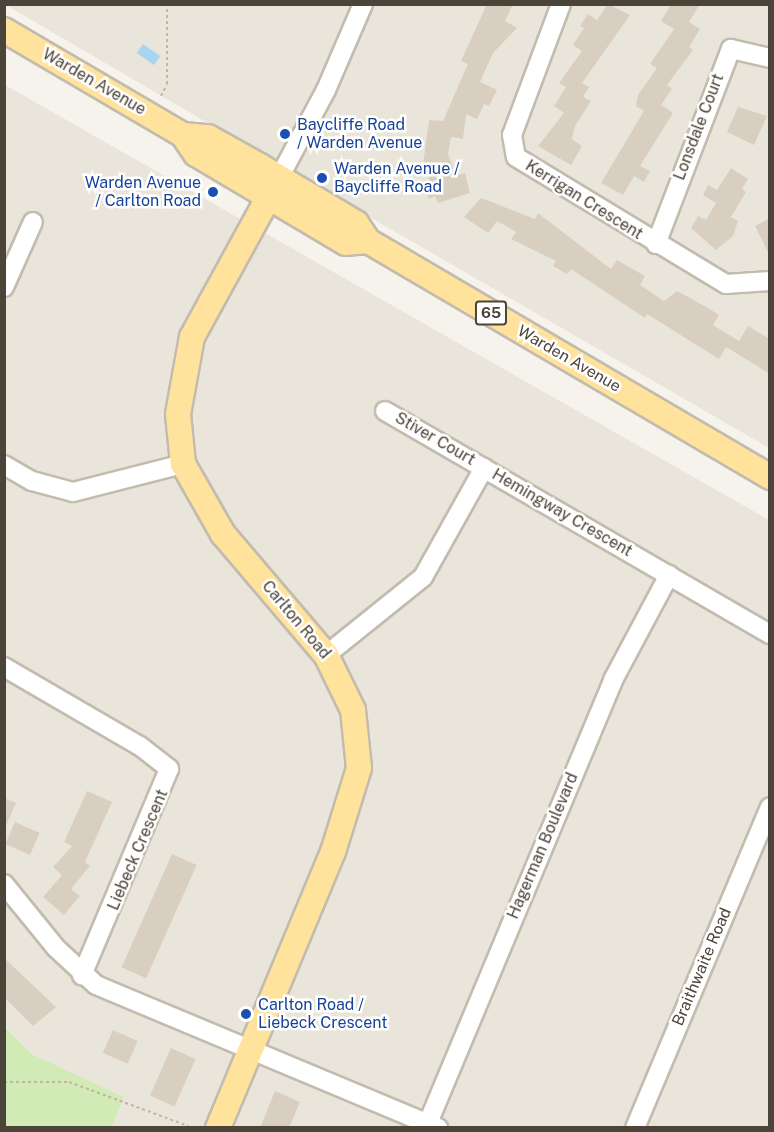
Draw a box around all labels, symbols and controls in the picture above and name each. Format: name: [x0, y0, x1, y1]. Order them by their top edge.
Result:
street label: Warden Avenue: [39, 45, 149, 119]
street label: Lonsdale Court: [670, 71, 728, 183]
place label: Baycliffe Road / Warden Avenue: [297, 115, 423, 153]
marker: Baycliffe Road / Warden Avenue: [278, 127, 292, 141]
street label: Kerrigan Crescent: [522, 156, 646, 244]
place label: Warden Avenue / Baycliffe Road: [334, 159, 460, 197]
marker: Warden Avenue / Baycliffe Road: [315, 171, 329, 185]
place label: Warden Avenue / Carlton Road: [85, 173, 201, 211]
marker: Warden Avenue / Carlton Road: [206, 185, 220, 199]
road number: 65: [474, 301, 508, 325]
street label: Warden Avenue: [514, 322, 624, 396]
street label: Stiver Court: [392, 408, 478, 470]
street label: Hemingway Crescent: [488, 465, 636, 561]
street label: Carlton Road: [258, 577, 334, 663]
street label: Hagerman Boulevard: [504, 770, 582, 922]
street label: Liebeck Crescent: [104, 787, 172, 913]
street label: Braithwaite Road: [668, 905, 736, 1029]
place label: Carlton Road / Liebeck Crescent: [258, 995, 387, 1033]
marker: Carlton Road / Liebeck Crescent: [239, 1007, 253, 1021]

